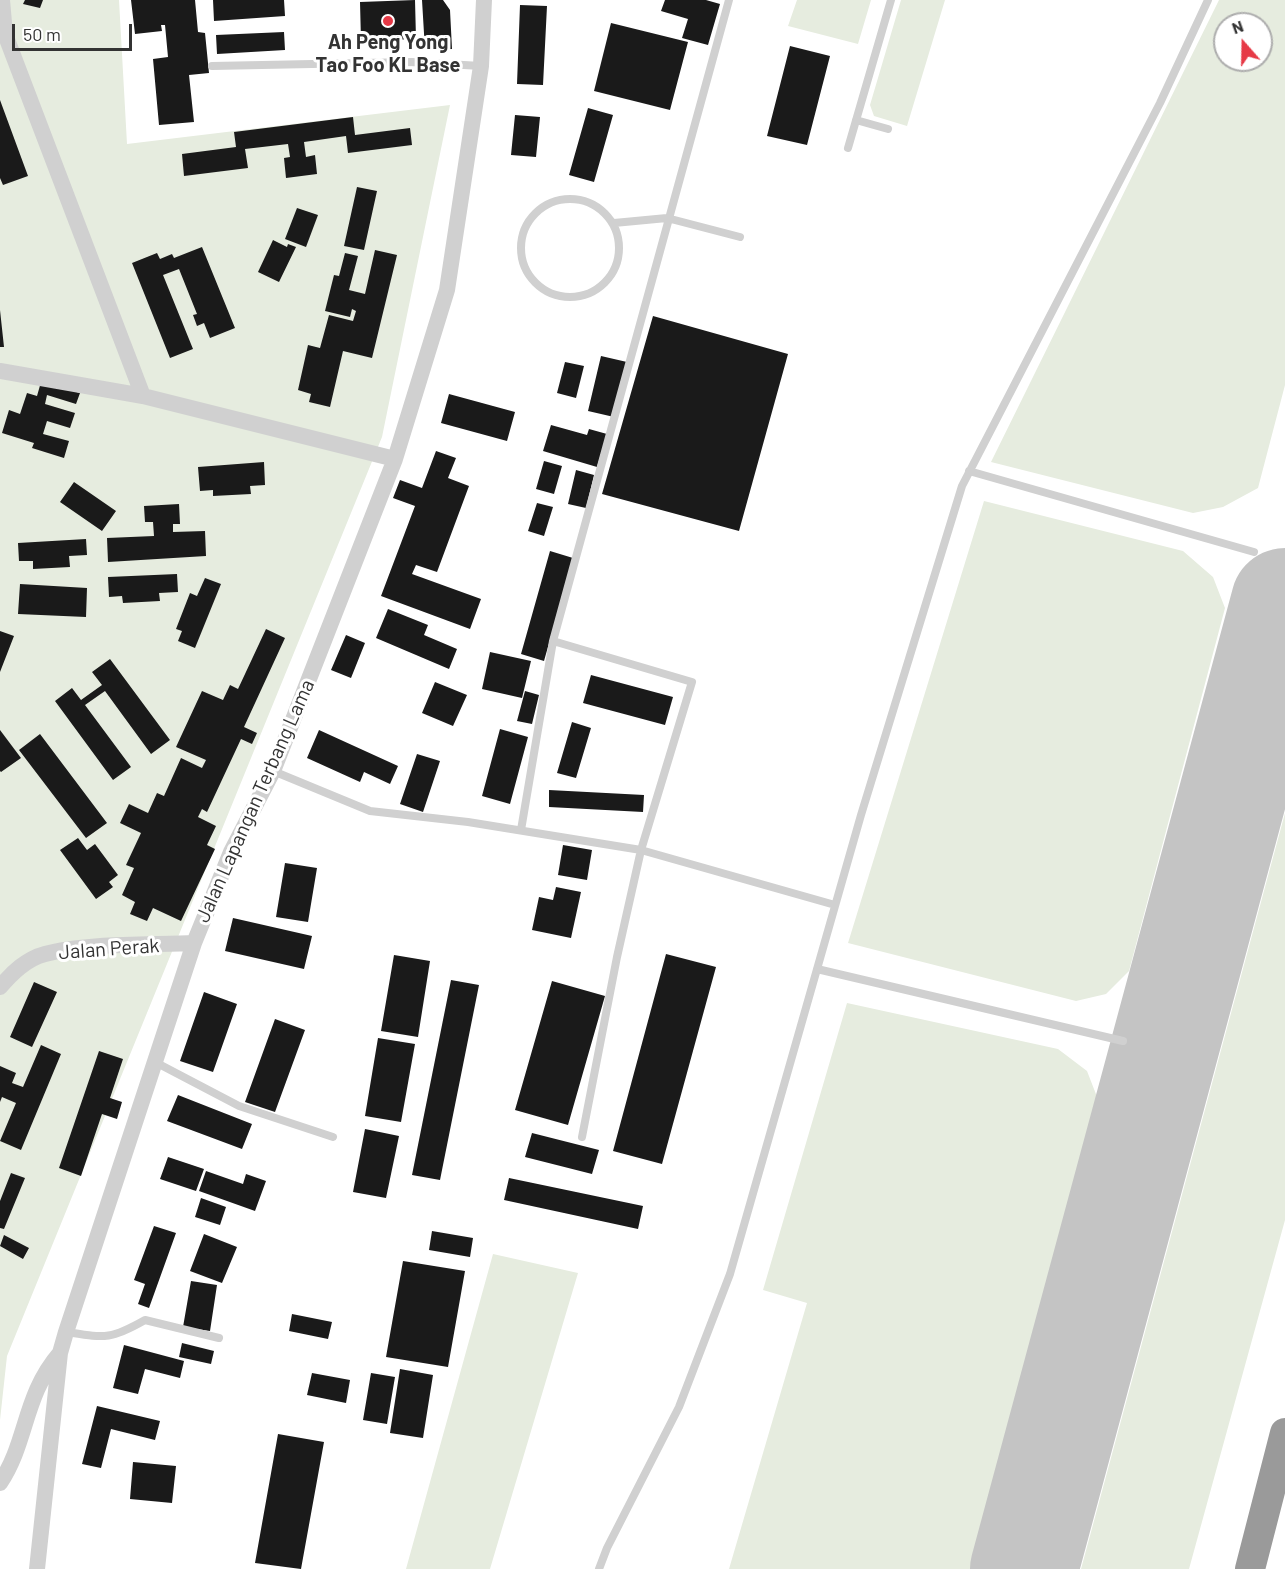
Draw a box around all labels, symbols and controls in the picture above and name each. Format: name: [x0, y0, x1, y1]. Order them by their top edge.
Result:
scale bar: [15, 12, 135, 50]
north arrow: [1213, 12, 1273, 72]
marker: Ah Peng Yong Tao Foo KL Base: [381, 14, 395, 28]
text: N: [1229, 16, 1246, 37]
text: 50 m: [23, 23, 61, 45]
place label: Ah Peng Yong Tao Foo KL Base: [316, 30, 460, 77]
street label: Jalan Lapangan Terbang Lama: [190, 676, 320, 926]
street label: Jalan Perak: [58, 934, 160, 964]

